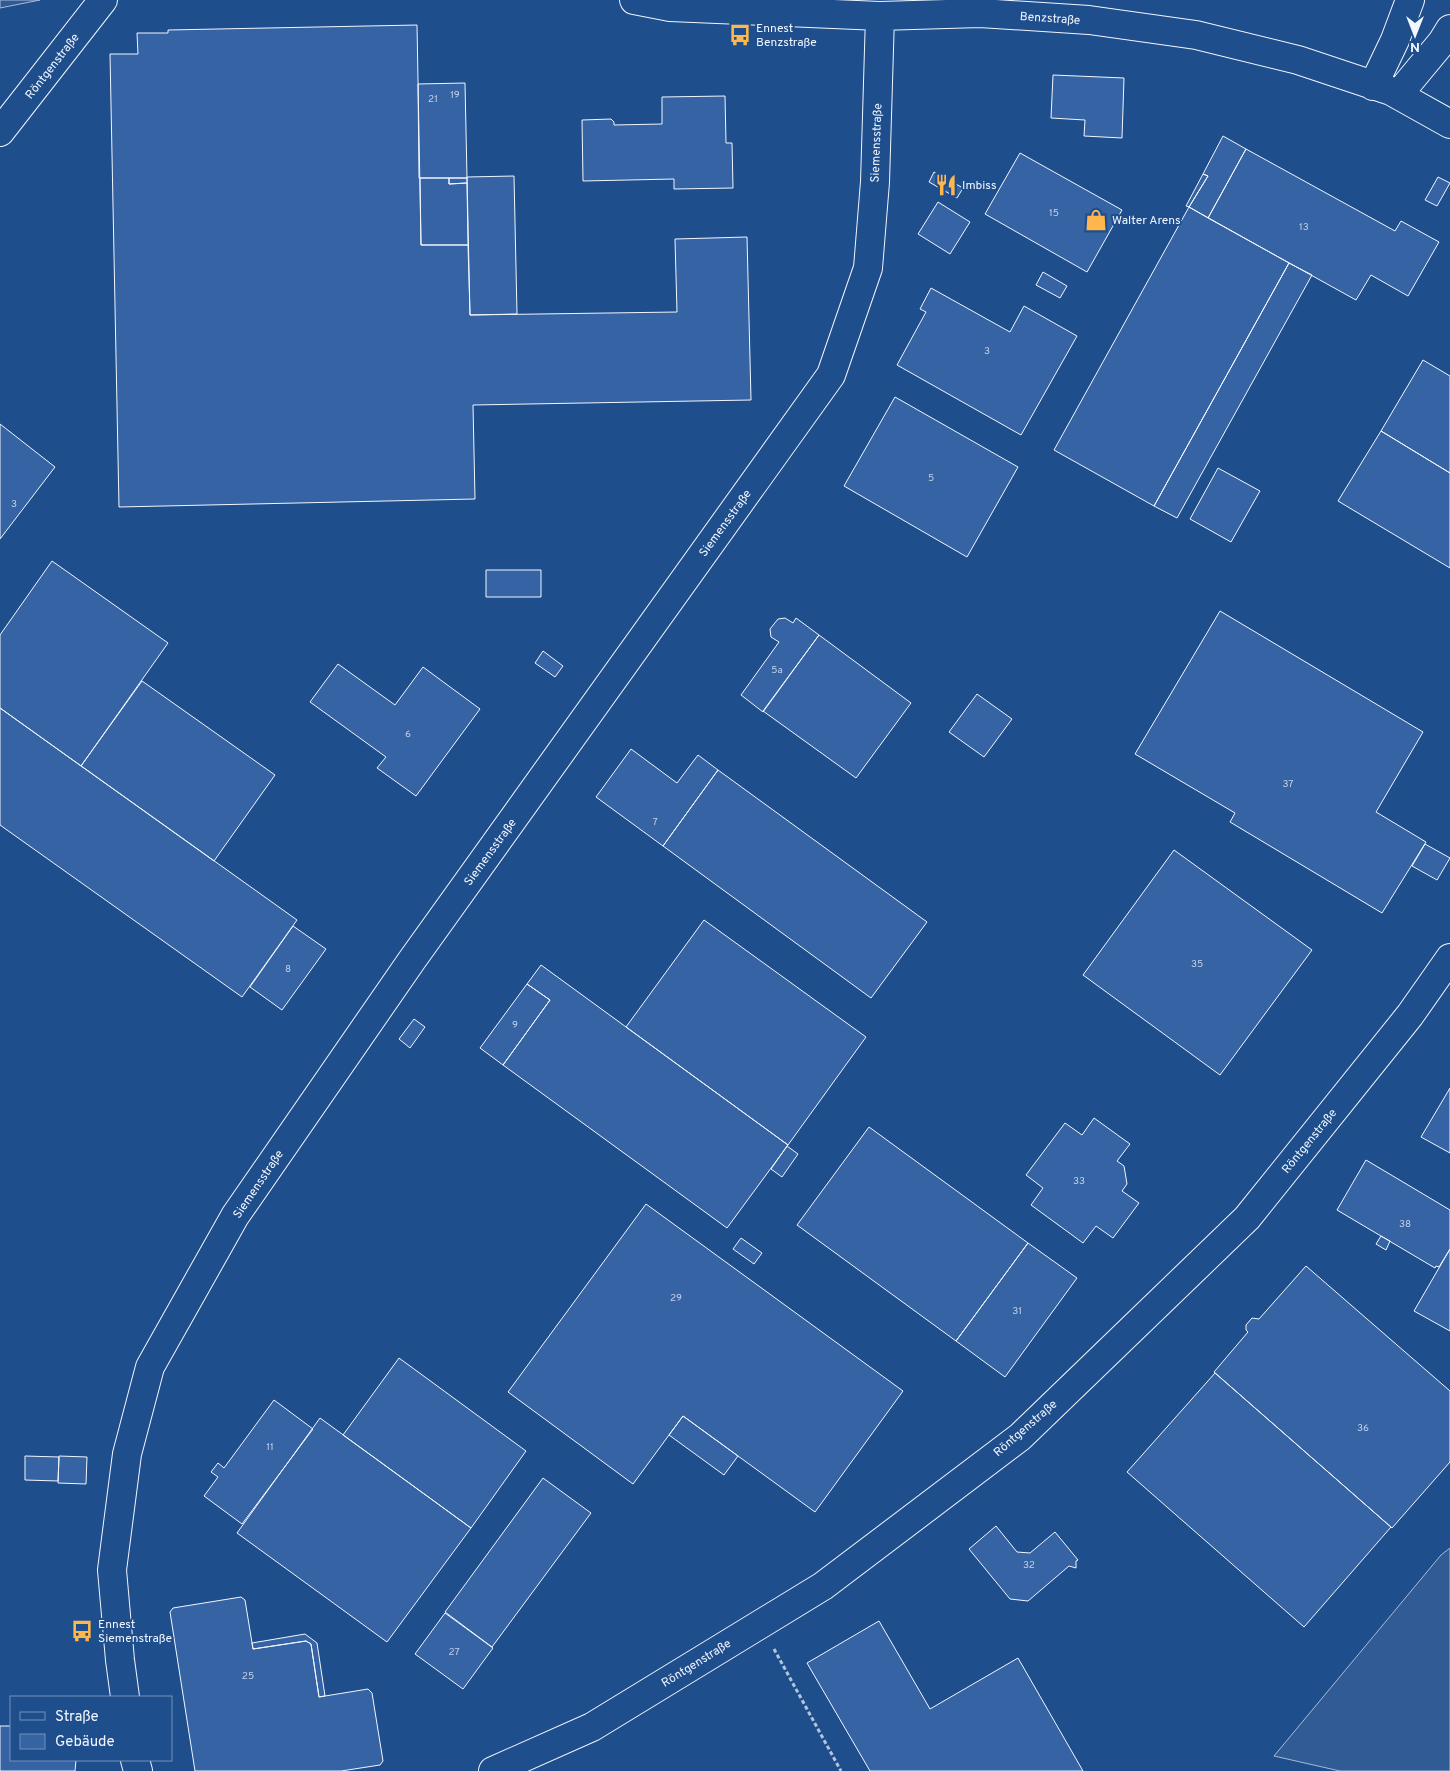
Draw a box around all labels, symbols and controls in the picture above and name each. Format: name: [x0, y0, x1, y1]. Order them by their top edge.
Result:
street label: Benzstraße: [1019, 9, 1081, 29]
north arrow: [1390, 10, 1440, 60]
place label: Ennest Benzstraße: [756, 21, 817, 51]
bus stop icon: Ennest Benzstraße: [727, 22, 753, 48]
street label: Röntgenstraße: [22, 30, 83, 103]
text: N: [1410, 38, 1420, 55]
house number: 19: [450, 89, 460, 102]
house number: 21: [428, 93, 438, 106]
street label: Siemensstraße: [868, 103, 886, 183]
restaurant icon: Imbiss: [933, 172, 959, 198]
place label: Imbiss: [962, 178, 997, 194]
house number: 15: [1049, 207, 1059, 220]
shop icon: Walter Arens: [1083, 207, 1109, 233]
place label: Walter Arens: [1112, 213, 1181, 229]
house number: 13: [1299, 221, 1309, 234]
house number: 3: [984, 345, 990, 358]
house number: 5: [928, 472, 934, 485]
street label: Siemensstraße: [696, 487, 756, 560]
house number: 3: [11, 498, 17, 511]
house number: 5a: [771, 664, 783, 677]
house number: 6: [405, 728, 411, 741]
house number: 37: [1282, 778, 1294, 791]
street label: Siemensstraße: [461, 816, 521, 889]
house number: 7: [652, 816, 658, 829]
house number: 35: [1191, 958, 1203, 971]
house number: 8: [285, 963, 291, 976]
house number: 9: [512, 1019, 518, 1032]
street label: Röntgenstraße: [1279, 1106, 1341, 1177]
street label: Siemensstraße: [230, 1147, 288, 1222]
house number: 33: [1073, 1175, 1085, 1188]
house number: 38: [1399, 1218, 1411, 1231]
house number: 29: [670, 1292, 682, 1305]
house number: 31: [1012, 1305, 1022, 1318]
street label: Röntgenstraße: [991, 1397, 1061, 1461]
house number: 36: [1357, 1422, 1369, 1435]
house number: 11: [266, 1441, 274, 1454]
house number: 32: [1023, 1559, 1035, 1572]
place label: Ennest Siemenstraße: [98, 1617, 172, 1647]
bus stop icon: Ennest Siemenstraße: [69, 1618, 95, 1644]
street label: Röntgenstraße: [659, 1636, 734, 1692]
house number: 27: [448, 1646, 460, 1659]
house number: 25: [242, 1670, 254, 1683]
legend: [10, 1696, 172, 1761]
text: Straße: [55, 1708, 99, 1727]
text: Gebäude: [55, 1733, 115, 1752]

